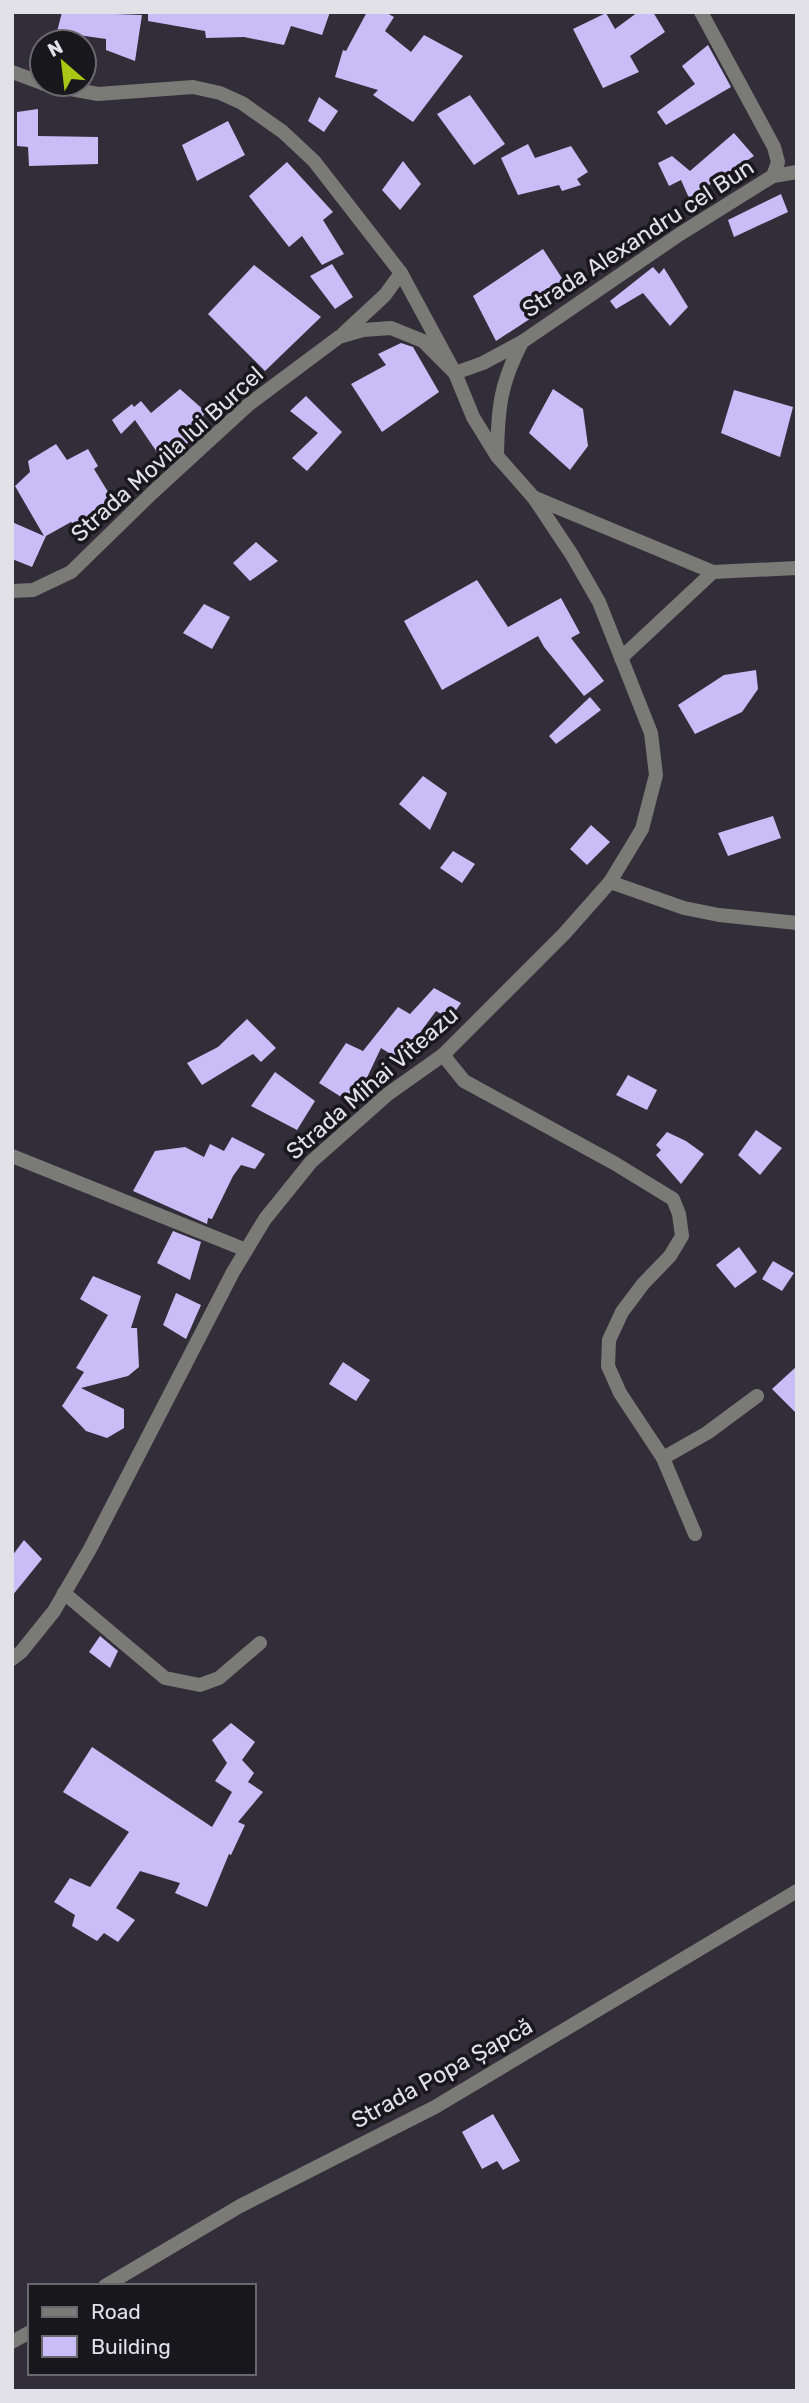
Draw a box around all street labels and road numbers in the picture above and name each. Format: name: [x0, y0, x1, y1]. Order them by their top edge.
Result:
street label: Strada Alexandru cel Bun: [517, 153, 759, 323]
street label: Strada Movila lui Burcel: [65, 360, 269, 548]
street label: Strada Mihai Viteazu: [280, 1001, 464, 1165]
street label: Strada Popa Șapcă: [347, 2012, 537, 2134]

